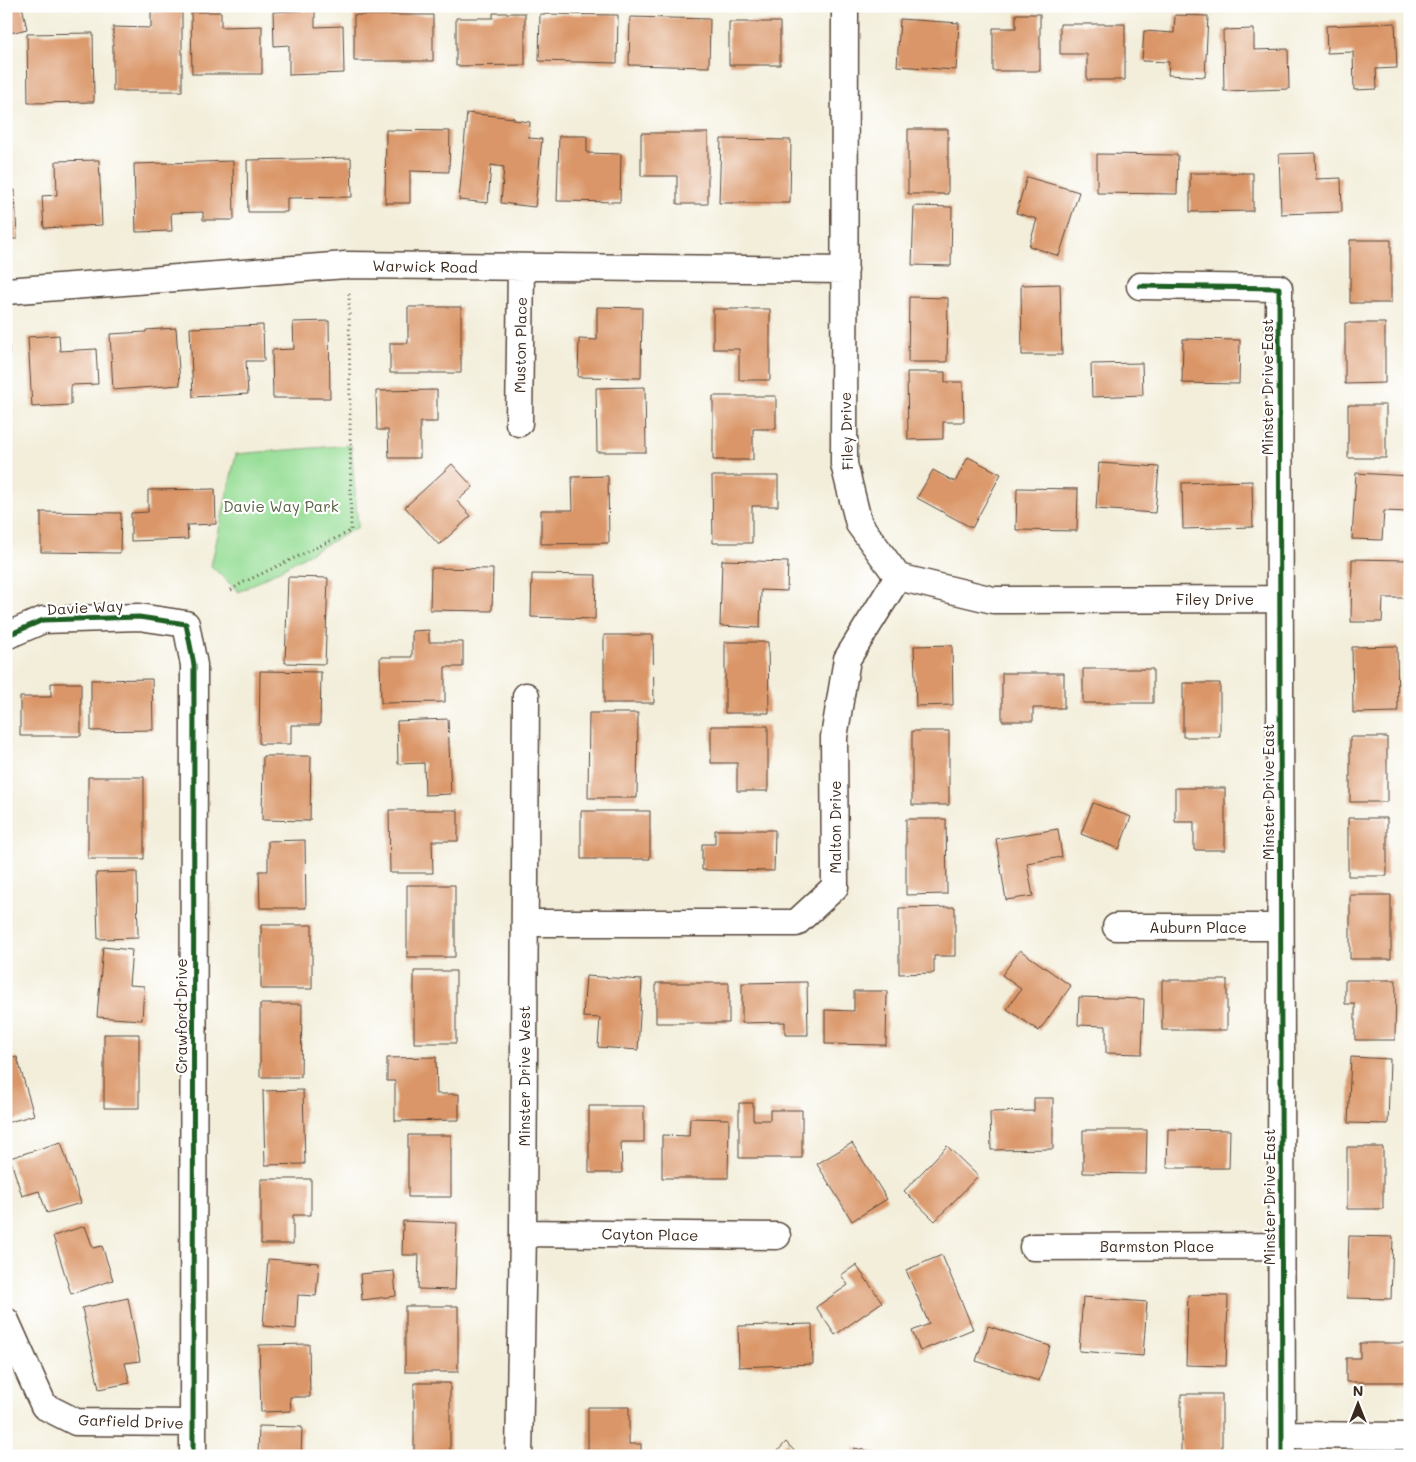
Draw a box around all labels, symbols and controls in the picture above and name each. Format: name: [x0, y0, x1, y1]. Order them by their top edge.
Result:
street label: Warwick Road: [372, 255, 478, 277]
street label: Muston Place: [509, 297, 531, 393]
street label: Minster Drive East: [1257, 319, 1277, 455]
street label: Filey Drive: [835, 392, 857, 470]
park label: Davie Way Park: [223, 496, 339, 516]
street label: Filey Drive: [1176, 589, 1254, 609]
street label: Davie Way: [46, 595, 124, 619]
street label: Minster Drive East: [1258, 724, 1278, 860]
street label: Malton Drive: [825, 780, 845, 874]
street label: Auburn Place: [1149, 917, 1247, 937]
street label: Crawford Drive: [171, 958, 191, 1074]
street label: Minster Drive West: [514, 1005, 534, 1147]
street label: Minster Drive East: [1259, 1129, 1279, 1265]
street label: Cayton Place: [601, 1223, 699, 1245]
street label: Barmston Place: [1100, 1236, 1214, 1256]
north arrow: [1334, 1380, 1384, 1430]
text: N: [1353, 1381, 1363, 1400]
street label: Garfield Drive: [78, 1409, 184, 1433]

